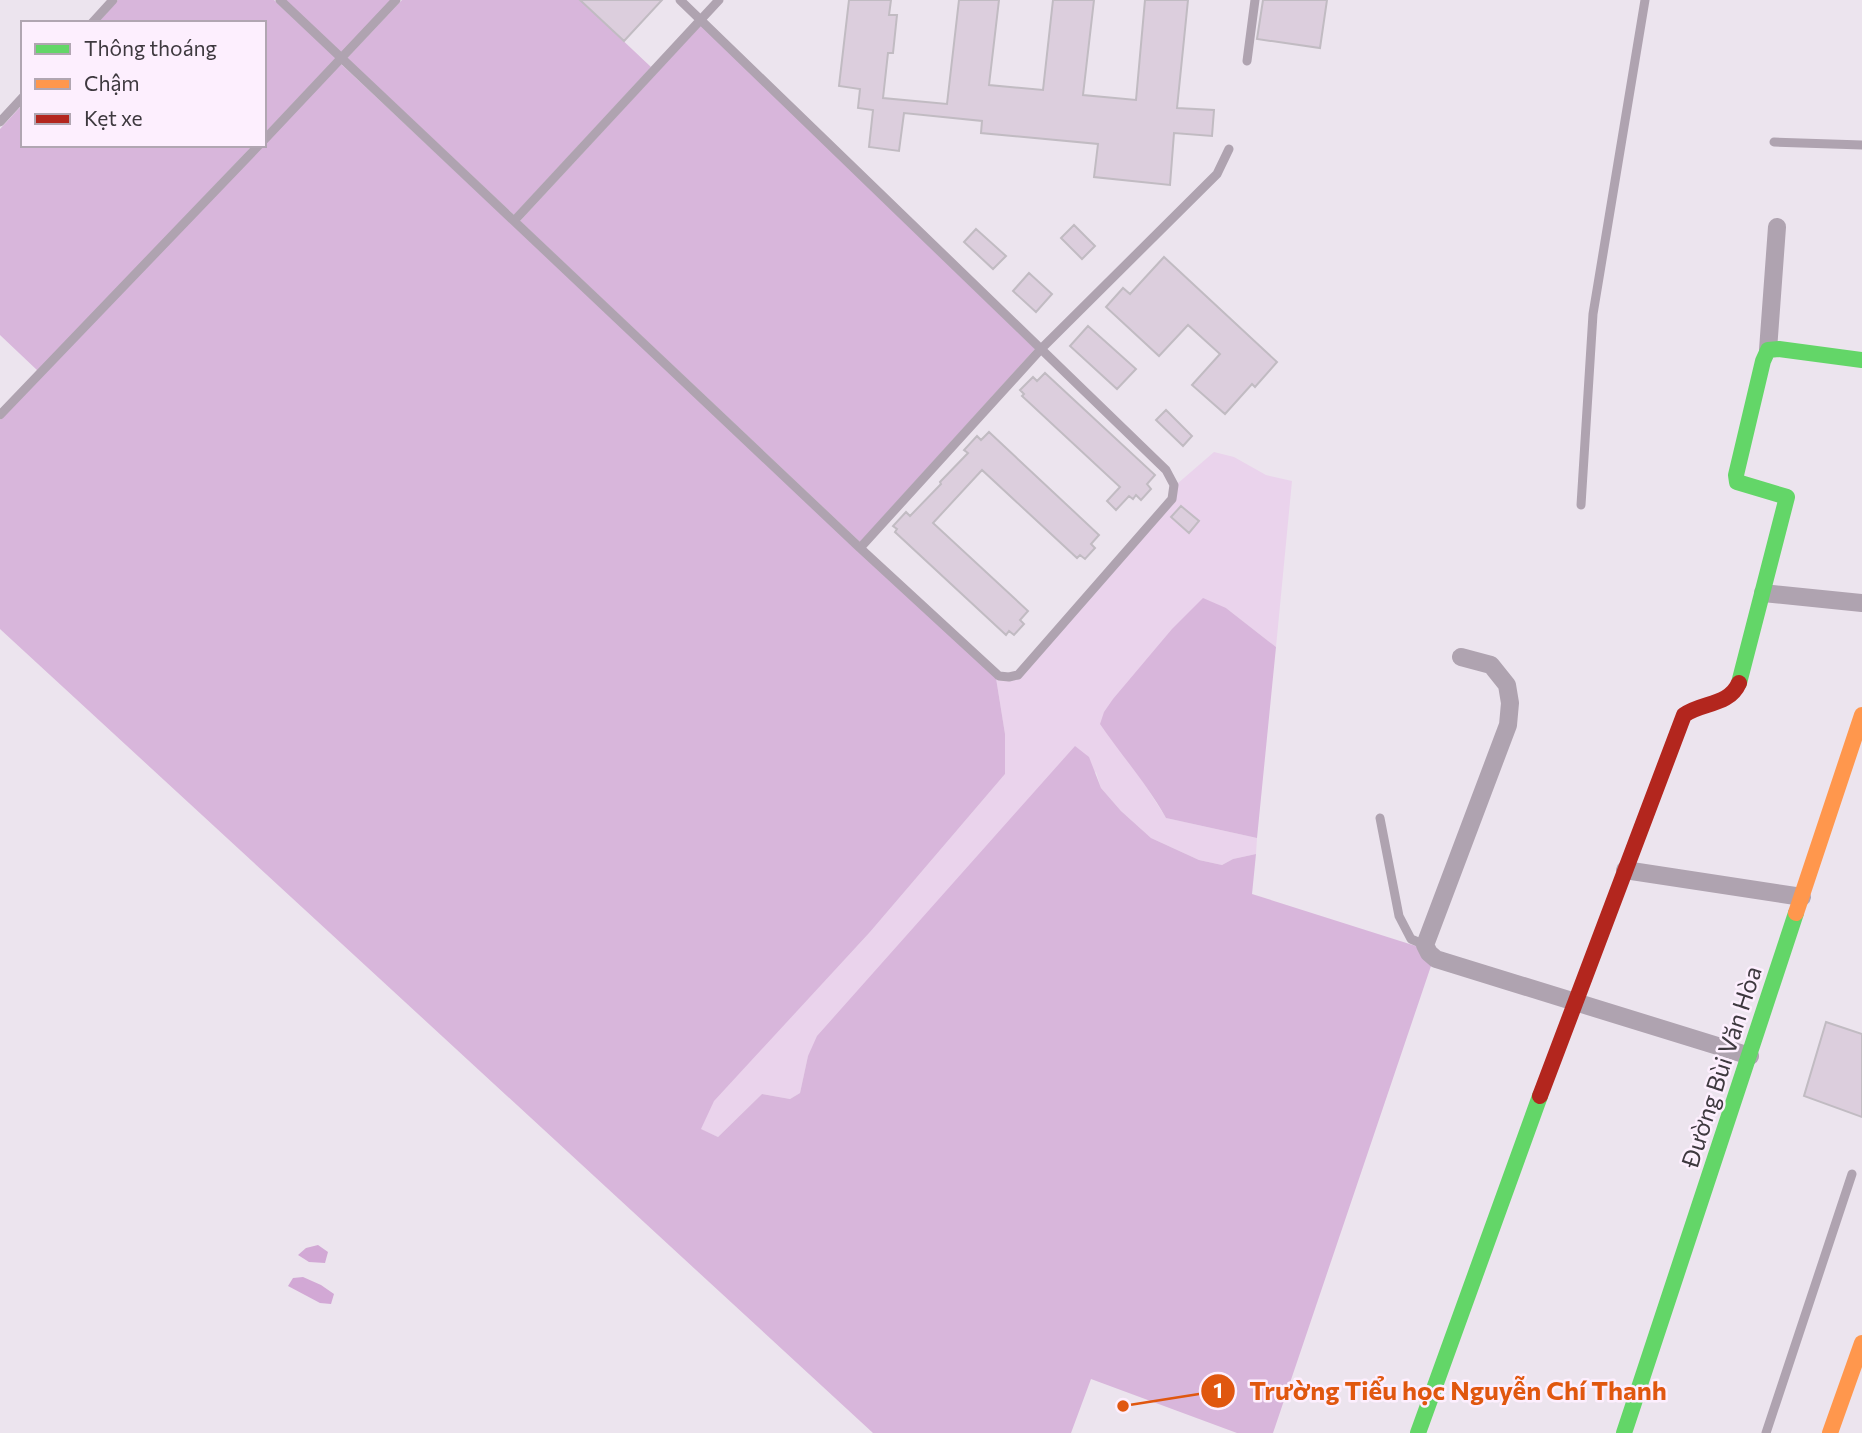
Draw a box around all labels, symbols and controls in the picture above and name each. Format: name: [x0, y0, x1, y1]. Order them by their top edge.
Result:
legend: [21, 21, 266, 147]
text: Thông thoáng: [84, 35, 217, 60]
text: Chậm: [84, 70, 140, 95]
text: Kẹt xe: [84, 105, 143, 130]
street label: Đường Bùi Văn Hòa: [1674, 962, 1767, 1172]
callout: Trường Tiểu học Nguyễn Chí Thanh: [1201, 1367, 1681, 1414]
text: Trường Tiểu học Nguyễn Chí Thanh: [1249, 1374, 1667, 1406]
text: 1: [1213, 1377, 1223, 1402]

